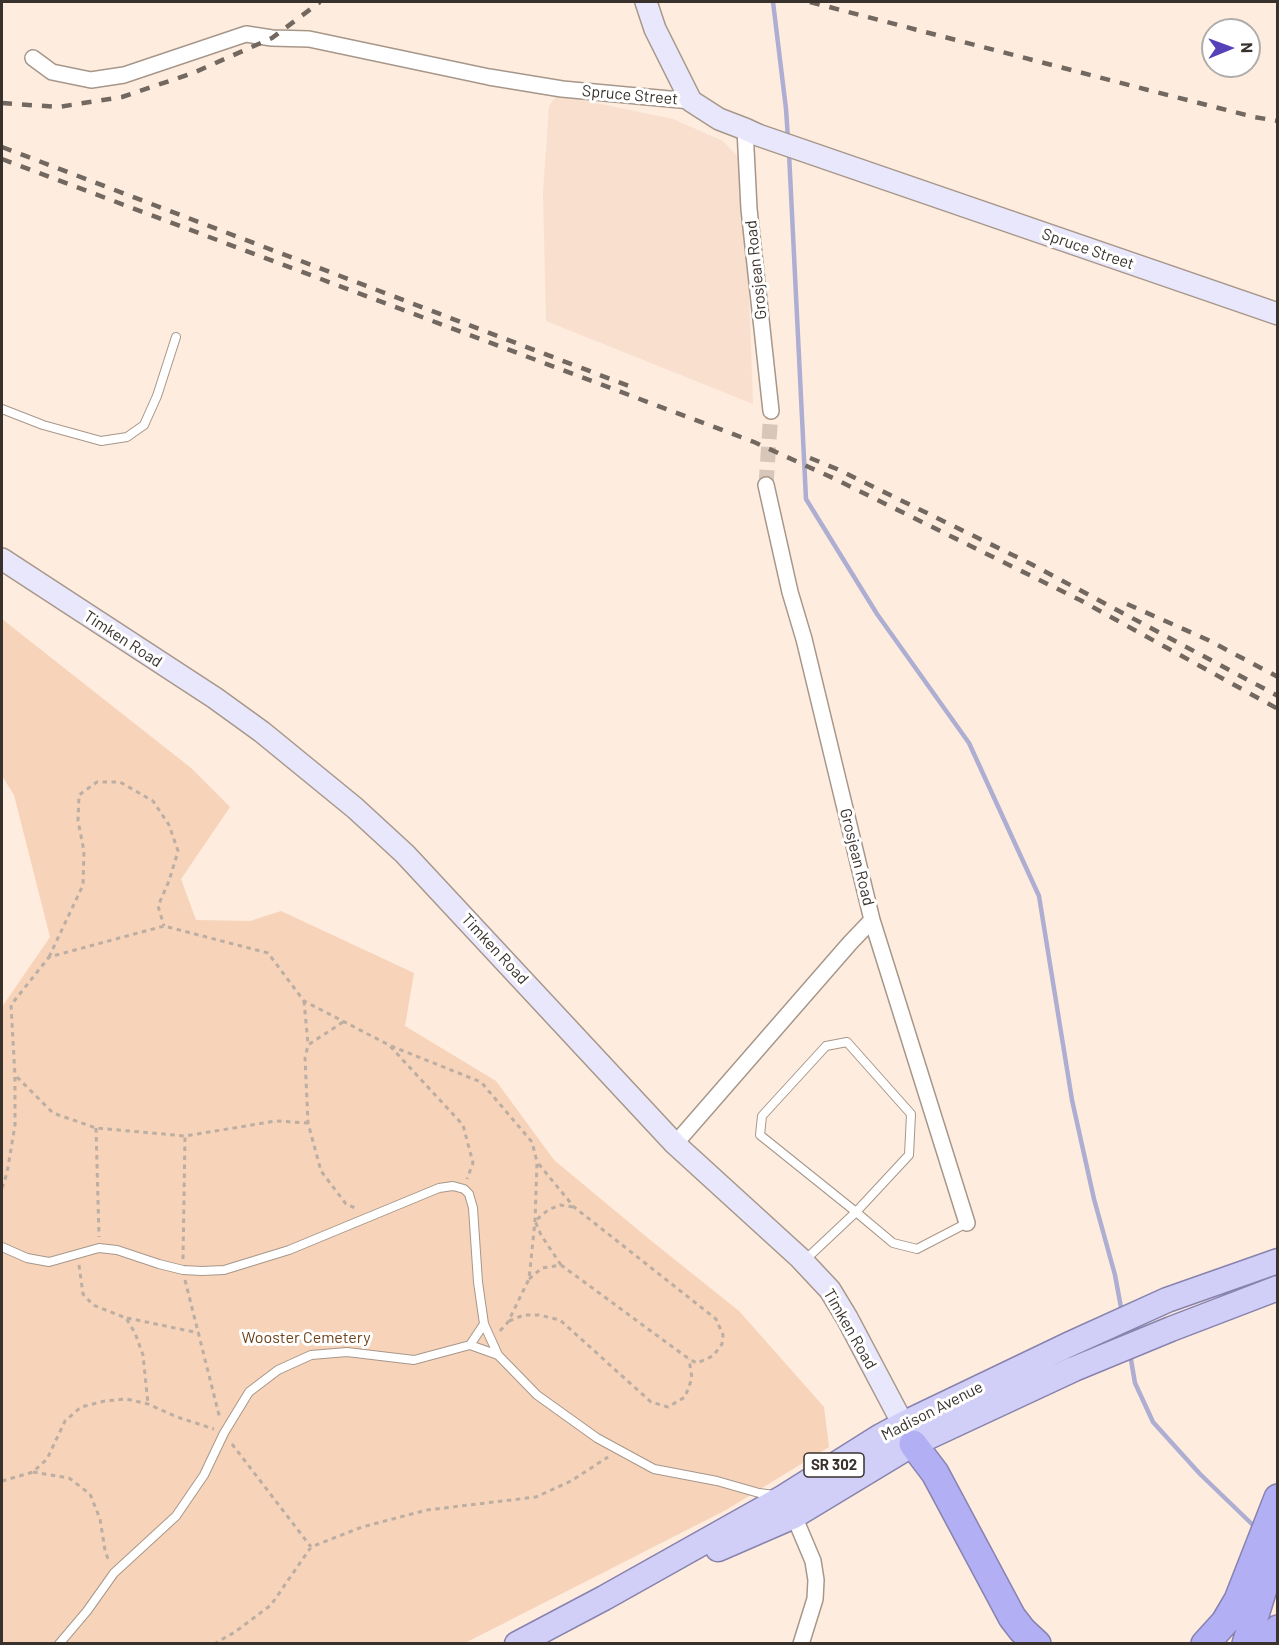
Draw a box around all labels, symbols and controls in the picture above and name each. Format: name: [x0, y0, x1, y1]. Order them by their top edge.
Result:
north arrow: [1201, 18, 1261, 78]
text: N: [1238, 42, 1257, 53]
street label: Spruce Street: [581, 81, 679, 109]
street label: Grosjean Road: [741, 219, 771, 321]
street label: Spruce Street: [1039, 224, 1137, 274]
street label: Timken Road: [80, 607, 166, 671]
street label: Grosjean Road: [836, 806, 878, 908]
street label: Timken Road: [457, 910, 533, 988]
street label: Timken Road: [819, 1285, 881, 1373]
park label: Wooster Cemetery: [241, 1328, 371, 1348]
street label: Madison Avenue: [878, 1377, 986, 1445]
road number: SR 302: [804, 1453, 864, 1477]

